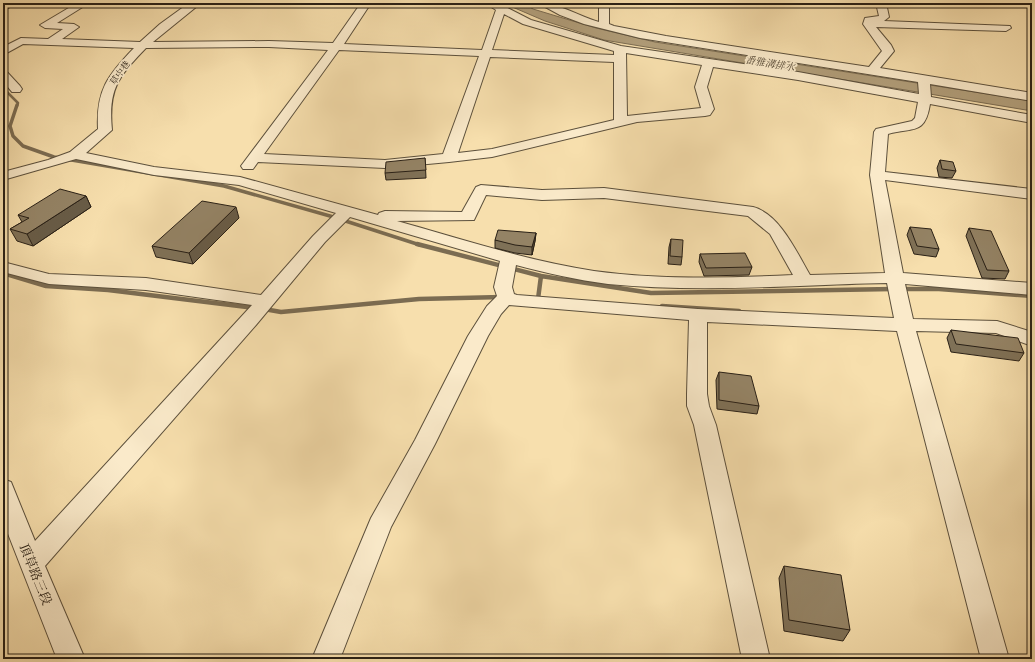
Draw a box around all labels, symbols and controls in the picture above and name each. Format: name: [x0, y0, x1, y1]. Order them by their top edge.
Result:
water label: 番雅溝排水: [744, 54, 796, 74]
street label: 草中巷: [107, 59, 132, 87]
street label: 頂草路三段: [15, 541, 55, 608]

